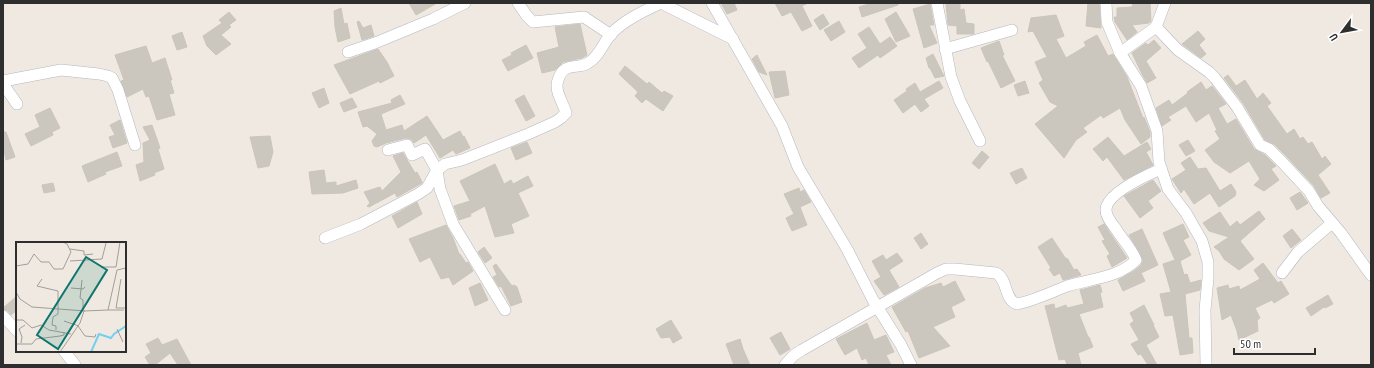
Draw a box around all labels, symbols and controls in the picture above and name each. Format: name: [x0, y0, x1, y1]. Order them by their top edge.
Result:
north arrow: [1322, 12, 1362, 52]
text: U: [1326, 31, 1341, 43]
inset map: [16, 242, 126, 352]
scale bar: [1234, 330, 1315, 356]
text: 50 m: [1240, 336, 1261, 351]

